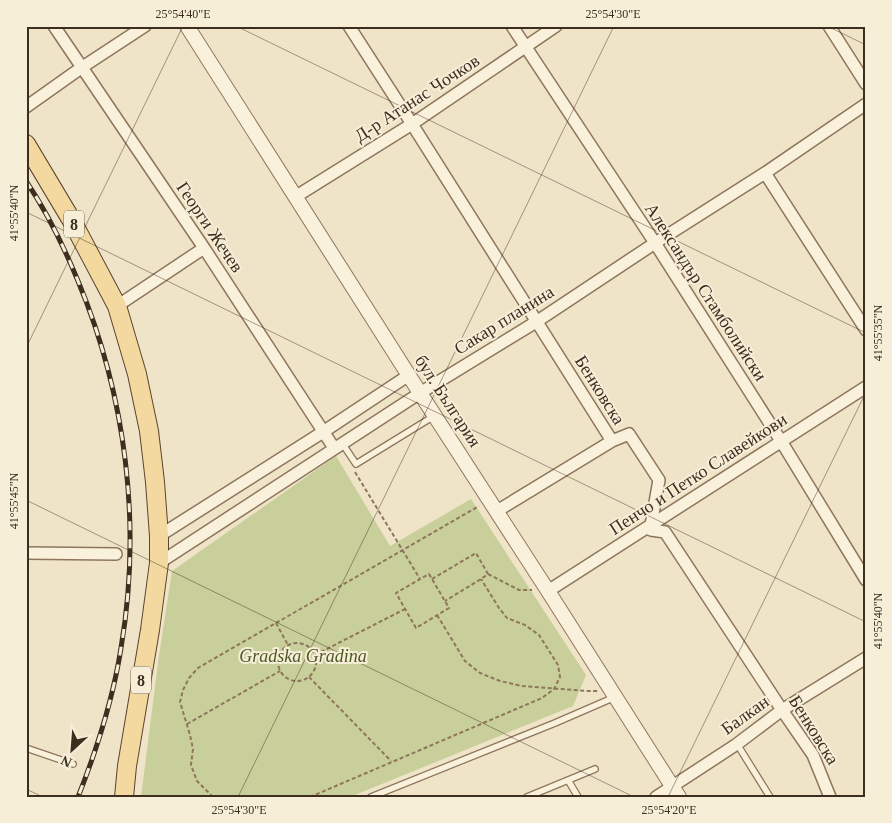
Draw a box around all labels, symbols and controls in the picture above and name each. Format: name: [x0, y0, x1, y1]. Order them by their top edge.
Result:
text: 25°54'40"E: [155, 7, 211, 21]
text: 25°54'30"E: [585, 7, 641, 21]
street label: Д-р Атанас Чочков: [351, 50, 483, 146]
street label: Георги Жечев: [172, 178, 248, 276]
text: 41°55'40"N: [7, 184, 21, 241]
street label: Александър Стамболийски: [641, 199, 771, 385]
road number: 8: [64, 210, 84, 238]
street label: Сакар планина: [451, 281, 557, 359]
text: 41°55'35"N: [871, 304, 885, 361]
street label: бул. България: [411, 351, 485, 451]
street label: Бенковска: [571, 352, 629, 428]
street label: Пенчо и Петко Славейкови: [606, 409, 791, 539]
text: 41°55'45"N: [7, 472, 21, 529]
text: 41°55'40"N: [871, 592, 885, 649]
park label: Gradska Gradina: [239, 646, 367, 666]
road number: 8: [131, 666, 151, 694]
street label: Балкан: [717, 691, 773, 739]
street label: Бенковска: [785, 692, 843, 768]
north arrow: [48, 726, 98, 776]
text: N: [59, 752, 74, 770]
text: 25°54'30"E: [211, 803, 267, 817]
text: 25°54'20"E: [641, 803, 697, 817]

